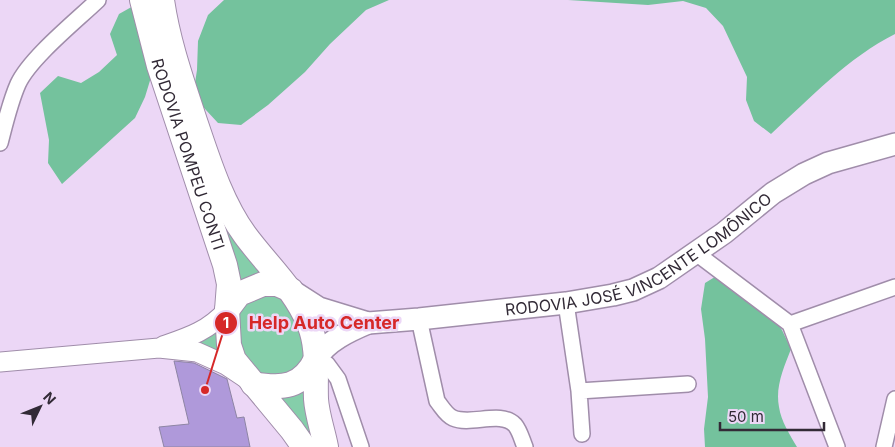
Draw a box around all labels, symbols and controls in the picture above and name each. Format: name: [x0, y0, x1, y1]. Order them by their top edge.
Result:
street label: RODOVIA POMPEU CONTI: [147, 56, 229, 252]
street label: RODOVIA JOSÉ VINCENTE LOMÔNICO: [504, 188, 775, 320]
callout: Help Auto Center: [214, 306, 409, 339]
text: Help Auto Center: [249, 312, 399, 333]
text: 1: [223, 313, 229, 332]
north arrow: [15, 382, 65, 432]
text: N: [40, 388, 60, 407]
scale bar: [720, 400, 824, 432]
text: 50 m: [728, 407, 764, 426]

